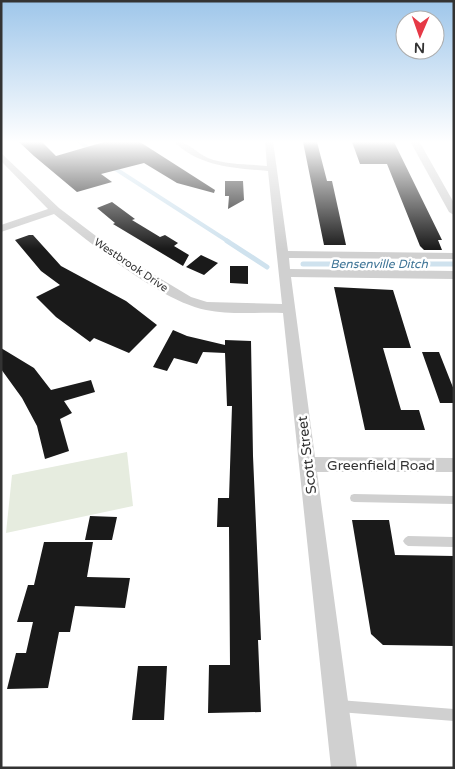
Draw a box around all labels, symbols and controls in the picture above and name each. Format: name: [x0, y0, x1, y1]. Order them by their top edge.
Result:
north arrow: [395, 10, 445, 60]
text: N: [414, 39, 425, 56]
street label: Westbrook Drive: [91, 235, 171, 295]
water label: Bensenville Ditch: [330, 257, 428, 271]
street label: Scott Street: [294, 414, 320, 495]
street label: Greenfield Road: [327, 457, 435, 474]

